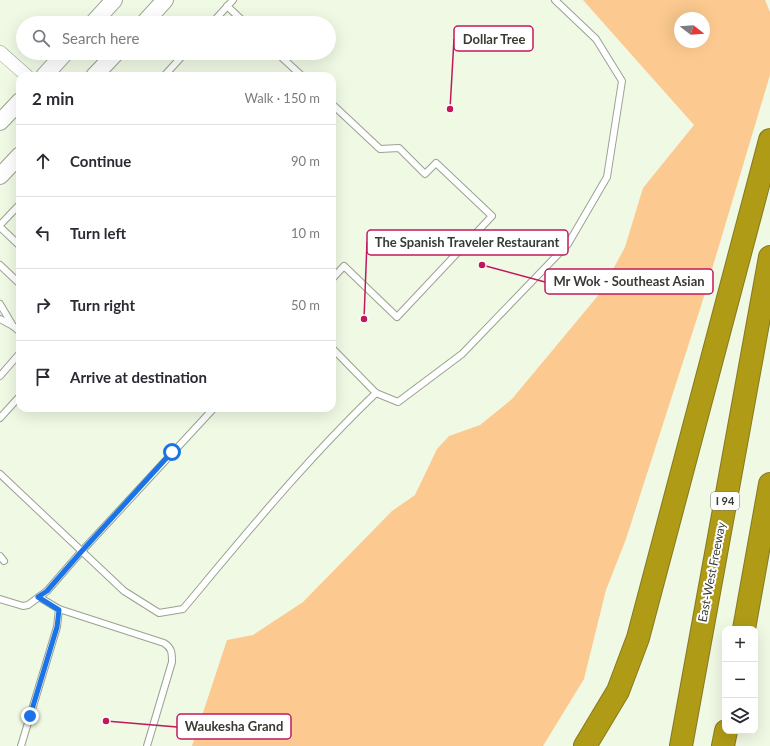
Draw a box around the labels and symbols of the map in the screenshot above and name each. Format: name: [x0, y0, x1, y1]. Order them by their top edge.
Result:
north arrow: [674, 12, 710, 48]
callout: Dollar Tree: [454, 26, 533, 51]
text: Dollar Tree: [463, 31, 525, 47]
callout: The Spanish Traveler Restaurant: [367, 230, 568, 255]
text: The Spanish Traveler Restaurant: [375, 234, 559, 250]
callout: Mr Wok - Southeast Asian: [545, 269, 713, 294]
text: Mr Wok - Southeast Asian: [553, 273, 705, 289]
route start: [163, 443, 181, 461]
road number: I 94: [711, 492, 739, 510]
street label: East-West Freeway: [694, 520, 729, 623]
route end: [21, 707, 39, 725]
callout: Waukesha Grand: [177, 714, 291, 739]
text: Waukesha Grand: [185, 718, 283, 734]

